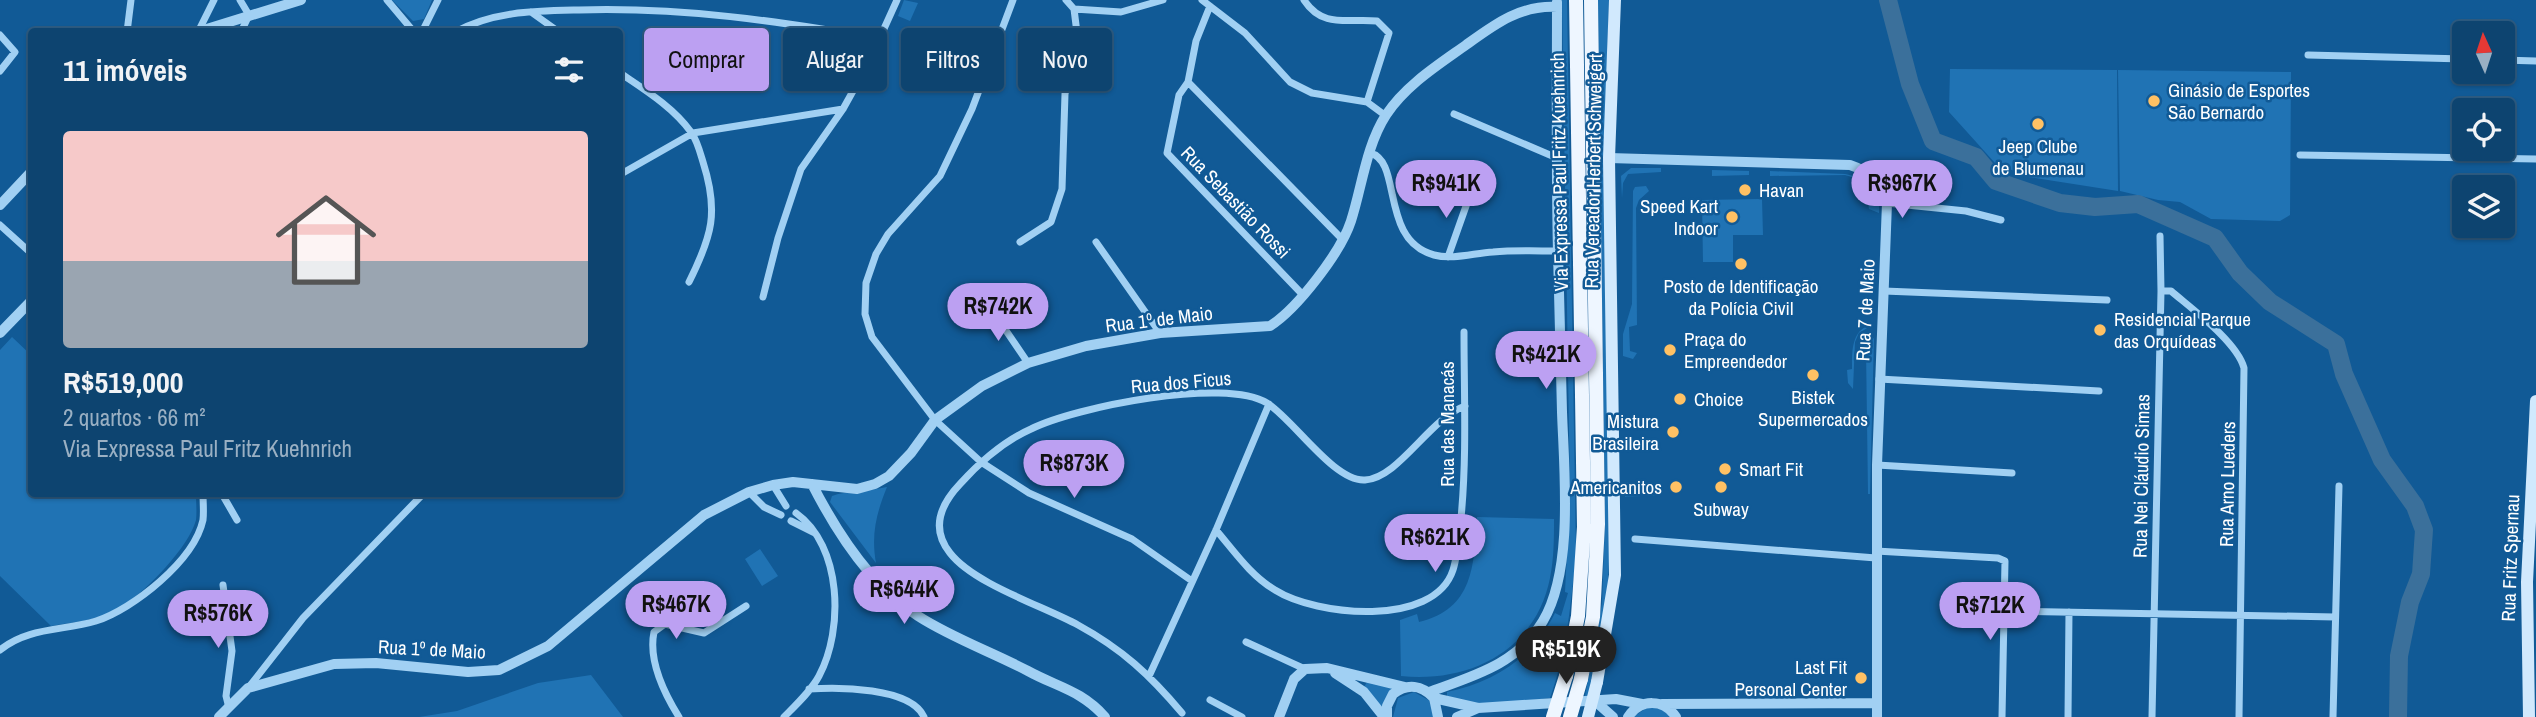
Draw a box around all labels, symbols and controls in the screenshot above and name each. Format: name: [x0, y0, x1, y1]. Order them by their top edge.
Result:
north arrow: [2452, 21, 2515, 84]
map controls: [2452, 21, 2515, 238]
chip: Comprar: [644, 28, 769, 91]
chip: Alugar: [783, 28, 887, 91]
chip: Filtros: [901, 28, 1004, 91]
chip: Novo: [1018, 28, 1112, 91]
text: 11 imóveis: [63, 50, 187, 90]
icon: filters: [550, 51, 588, 89]
street label: Via Expressa Paul Fritz Kuehnrich: [1544, 52, 1574, 292]
street label: Rua Vereador Herbert Schweigert: [1578, 53, 1608, 289]
place label: Ginásio de Esportes São Bernardo: [2168, 77, 2310, 125]
marker: Ginásio de Esportes São Bernardo: [2146, 93, 2162, 109]
button: locate: [2452, 98, 2515, 161]
marker: Jeep Clube de Blumenau: [2030, 116, 2046, 132]
place label: Jeep Clube de Blumenau: [1992, 133, 2084, 181]
street label: Rua Sebastião Rossi: [1176, 140, 1296, 264]
pin: R$941K: [1389, 160, 1503, 220]
pin: R$967K: [1845, 160, 1959, 220]
text: R$941K: [1411, 167, 1481, 198]
text: R$967K: [1867, 167, 1937, 198]
button: layers: [2452, 175, 2515, 238]
icon: home: [263, 177, 389, 303]
place label: Havan: [1759, 177, 1804, 203]
marker: Havan: [1737, 182, 1753, 198]
place label: Speed Kart Indoor: [1640, 193, 1719, 241]
marker: Speed Kart Indoor: [1724, 209, 1740, 225]
marker: Posto de Identificação da Polícia Civil: [1733, 256, 1749, 272]
street label: Rua 7 de Maio: [1849, 258, 1881, 362]
place label: Posto de Identificação da Polícia Civil: [1663, 273, 1819, 321]
pin: R$742K: [941, 284, 1055, 343]
text: R$742K: [963, 290, 1033, 321]
street label: Rua 1º de Maio: [1104, 300, 1214, 338]
place label: Residencial Parque das Orquídeas: [2114, 306, 2251, 354]
marker: Residencial Parque das Orquídeas: [2092, 322, 2108, 338]
place label: Praça do Empreendedor: [1684, 326, 1788, 374]
pin: R$421K: [1489, 332, 1603, 391]
text: R$421K: [1511, 338, 1581, 369]
marker: Praça do Empreendedor: [1662, 342, 1678, 358]
street label: Rua das Manacás: [1434, 361, 1460, 487]
text: R$519,000: [63, 362, 183, 402]
street label: Rua dos Ficus: [1130, 365, 1232, 399]
marker: Bistek Supermercados: [1805, 367, 1821, 383]
place label: Bistek Supermercados: [1758, 384, 1868, 432]
place label: Choice: [1694, 386, 1743, 412]
marker: Choice: [1672, 391, 1688, 407]
street label: Rua Nei Cláudio Simas: [2127, 394, 2155, 558]
text: 2 quartos · 66 m²: [63, 402, 206, 433]
place label: Mistura Brasileira: [1592, 408, 1659, 456]
street label: Rua Arno Lueders: [2213, 421, 2241, 547]
marker: Mistura Brasileira: [1665, 424, 1681, 440]
text: Via Expressa Paul Fritz Kuehnrich: [63, 433, 352, 464]
pin: R$873K: [1017, 440, 1131, 500]
text: R$873K: [1039, 447, 1109, 478]
place label: Smart Fit: [1739, 456, 1804, 482]
marker: Smart Fit: [1717, 461, 1733, 477]
place label: Americanitos: [1569, 474, 1662, 500]
marker: Americanitos: [1668, 479, 1684, 495]
marker: Subway: [1713, 479, 1729, 495]
street label: Rua Fritz Spernau: [2495, 494, 2525, 622]
place label: Subway: [1693, 496, 1749, 522]
pin: R$621K: [1378, 514, 1492, 574]
text: R$621K: [1400, 521, 1470, 552]
pin: R$644K: [847, 566, 961, 626]
text: R$644K: [869, 573, 939, 604]
pin: R$467K: [619, 582, 733, 641]
pin: R$712K: [1933, 582, 2047, 642]
text: R$467K: [641, 588, 711, 619]
text: R$712K: [1955, 589, 2025, 620]
pin: R$576K: [161, 590, 275, 650]
text: R$576K: [183, 597, 253, 628]
pin: R$519K: [1509, 626, 1623, 686]
street label: Rua 1º de Maio: [377, 633, 487, 665]
text: R$519K: [1531, 633, 1601, 664]
place label: Last Fit Personal Center: [1734, 654, 1848, 702]
marker: Last Fit Personal Center: [1853, 670, 1869, 686]

